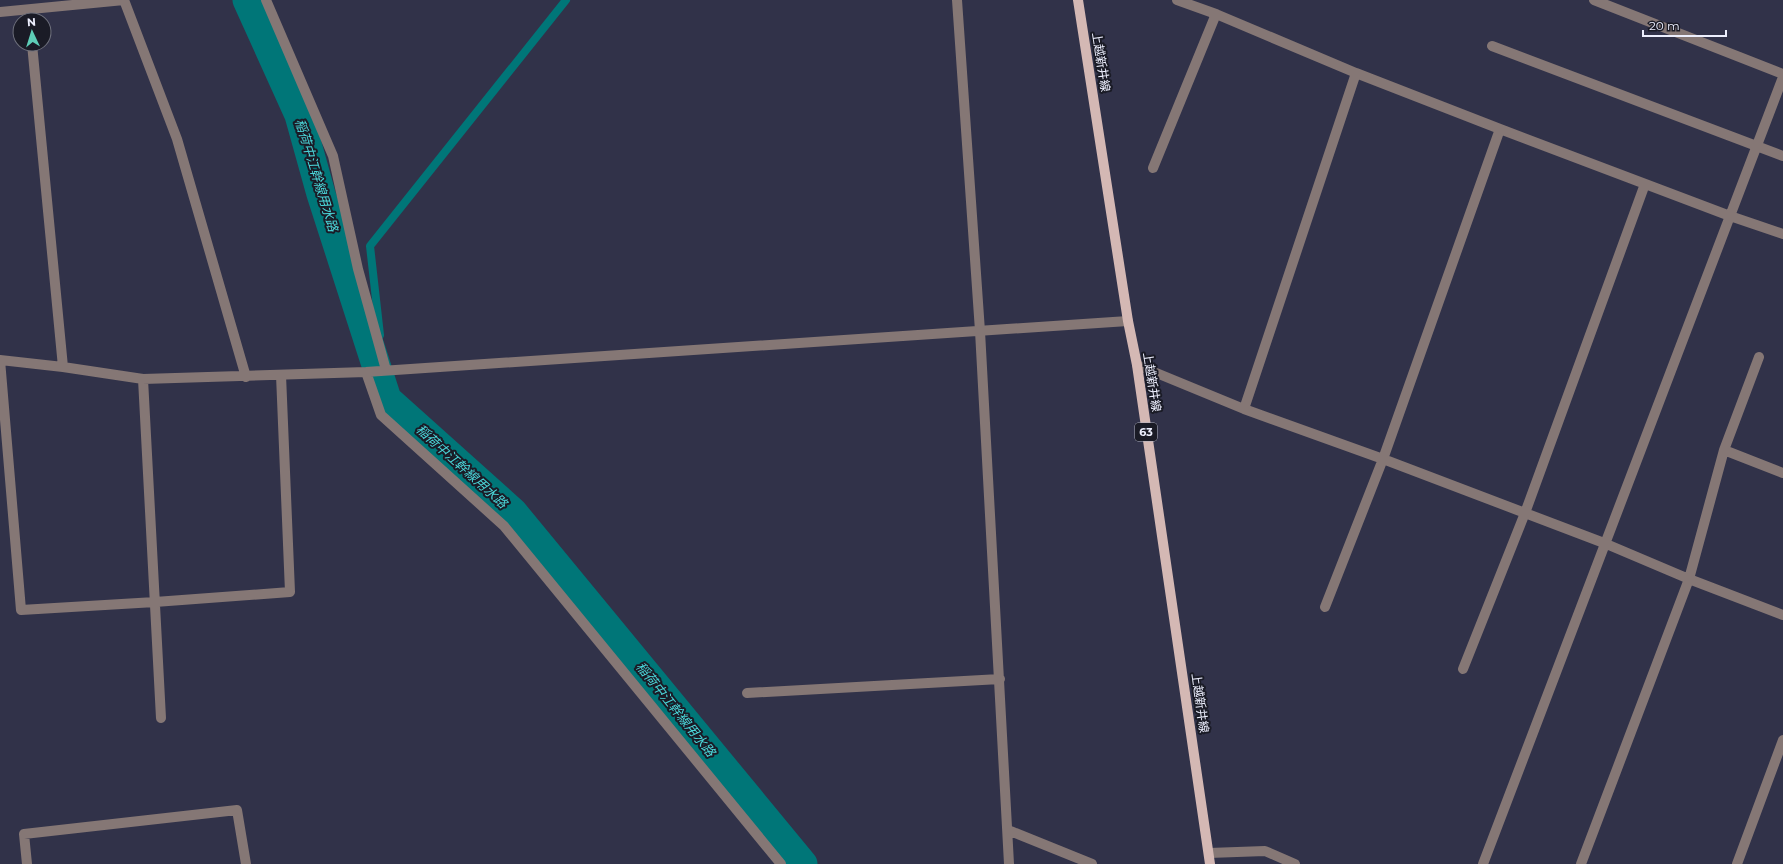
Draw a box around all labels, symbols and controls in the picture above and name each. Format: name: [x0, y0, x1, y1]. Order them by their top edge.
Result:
north arrow: [12, 12, 52, 52]
scale bar: [1643, 12, 1726, 38]
text: N: [26, 15, 36, 29]
text: 20 m: [1649, 18, 1680, 33]
street label: 上越新井線: [1089, 31, 1114, 93]
water label: 稲荷中江幹線用水路: [292, 117, 342, 234]
street label: 上越新井線: [1140, 351, 1165, 413]
water label: 稲荷中江幹線用水路: [413, 421, 512, 512]
road number: 63: [1135, 423, 1157, 441]
water label: 稲荷中江幹線用水路: [633, 658, 720, 760]
street label: 上越新井線: [1189, 672, 1212, 734]

